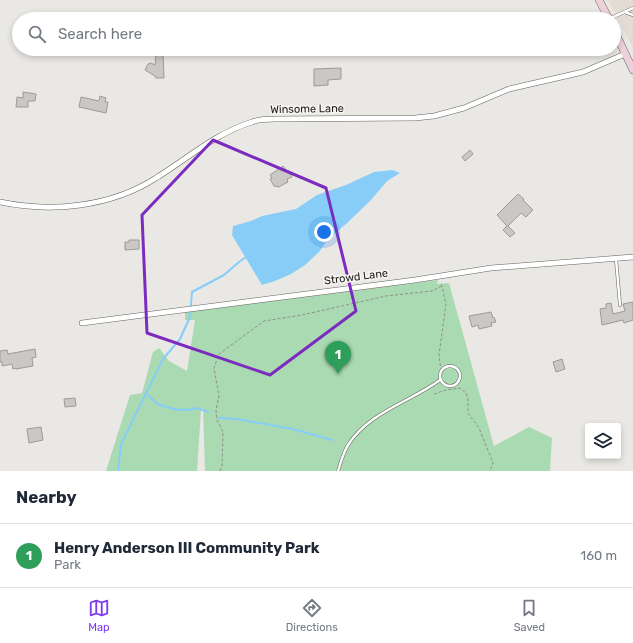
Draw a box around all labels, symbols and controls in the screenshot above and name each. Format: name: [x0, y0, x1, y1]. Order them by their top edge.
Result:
search box: [12, 12, 621, 56]
icon: search: [26, 23, 48, 45]
text: Search here: [58, 25, 142, 43]
street label: Winsome Lane: [270, 102, 344, 116]
your location: [314, 222, 334, 242]
street label: Strowd Lane: [323, 267, 389, 287]
pin: 1: [325, 341, 351, 374]
map controls: [585, 423, 621, 459]
button: layers: [585, 423, 621, 459]
text: Nearby: [16, 487, 77, 507]
text: Henry Anderson III Community Park: [54, 539, 320, 557]
text: 1: [26, 548, 32, 563]
text: 160 m: [581, 548, 617, 563]
text: Park: [54, 557, 81, 572]
tab: Map: [88, 597, 110, 634]
tab: Directions: [286, 597, 338, 634]
tab: Saved: [514, 597, 545, 634]

